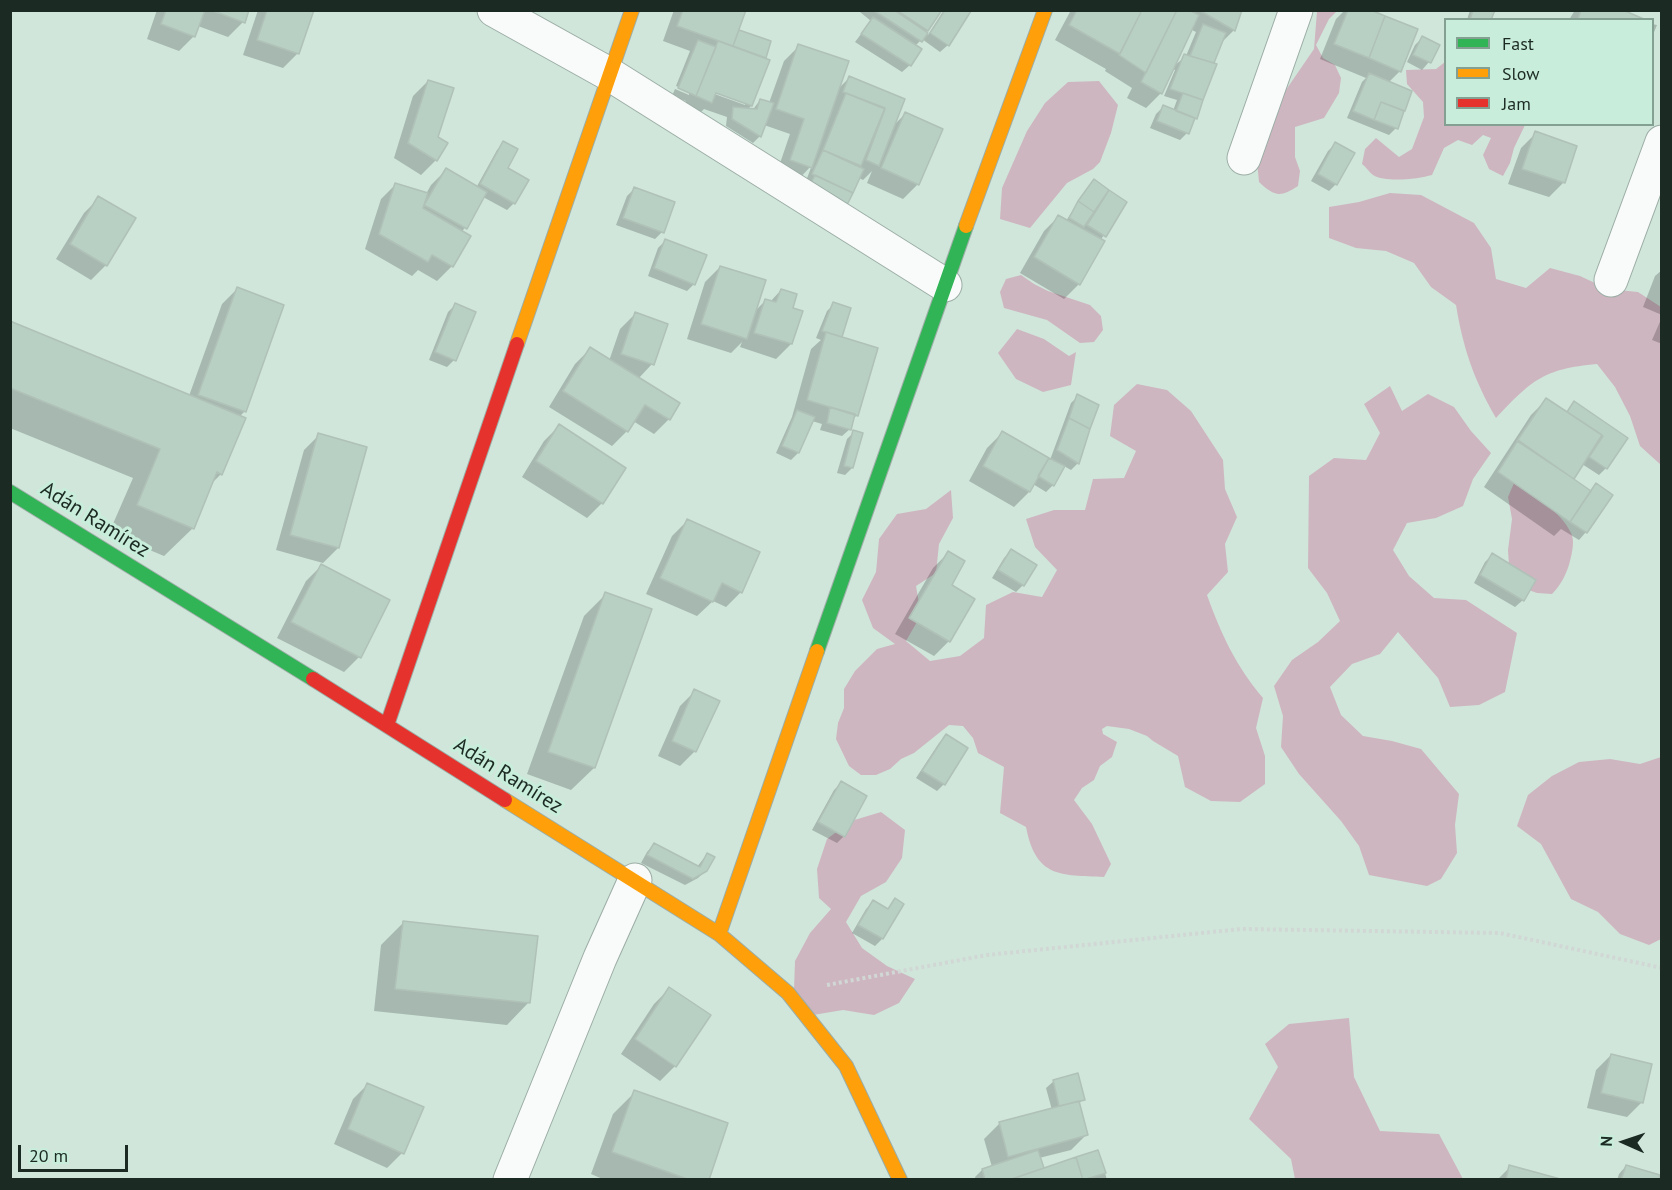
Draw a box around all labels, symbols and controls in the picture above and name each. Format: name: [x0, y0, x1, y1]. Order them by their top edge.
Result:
legend: [1444, 18, 1654, 126]
text: Fast: [1502, 32, 1534, 55]
text: Slow: [1502, 62, 1540, 85]
text: Jam: [1502, 92, 1531, 115]
street label: Adán Ramírez: [36, 477, 154, 563]
street label: Adán Ramírez: [449, 733, 567, 819]
north arrow: [1594, 1112, 1654, 1172]
scale bar: [21, 1133, 130, 1171]
text: N: [1596, 1135, 1616, 1147]
text: 20 m: [29, 1144, 68, 1167]

